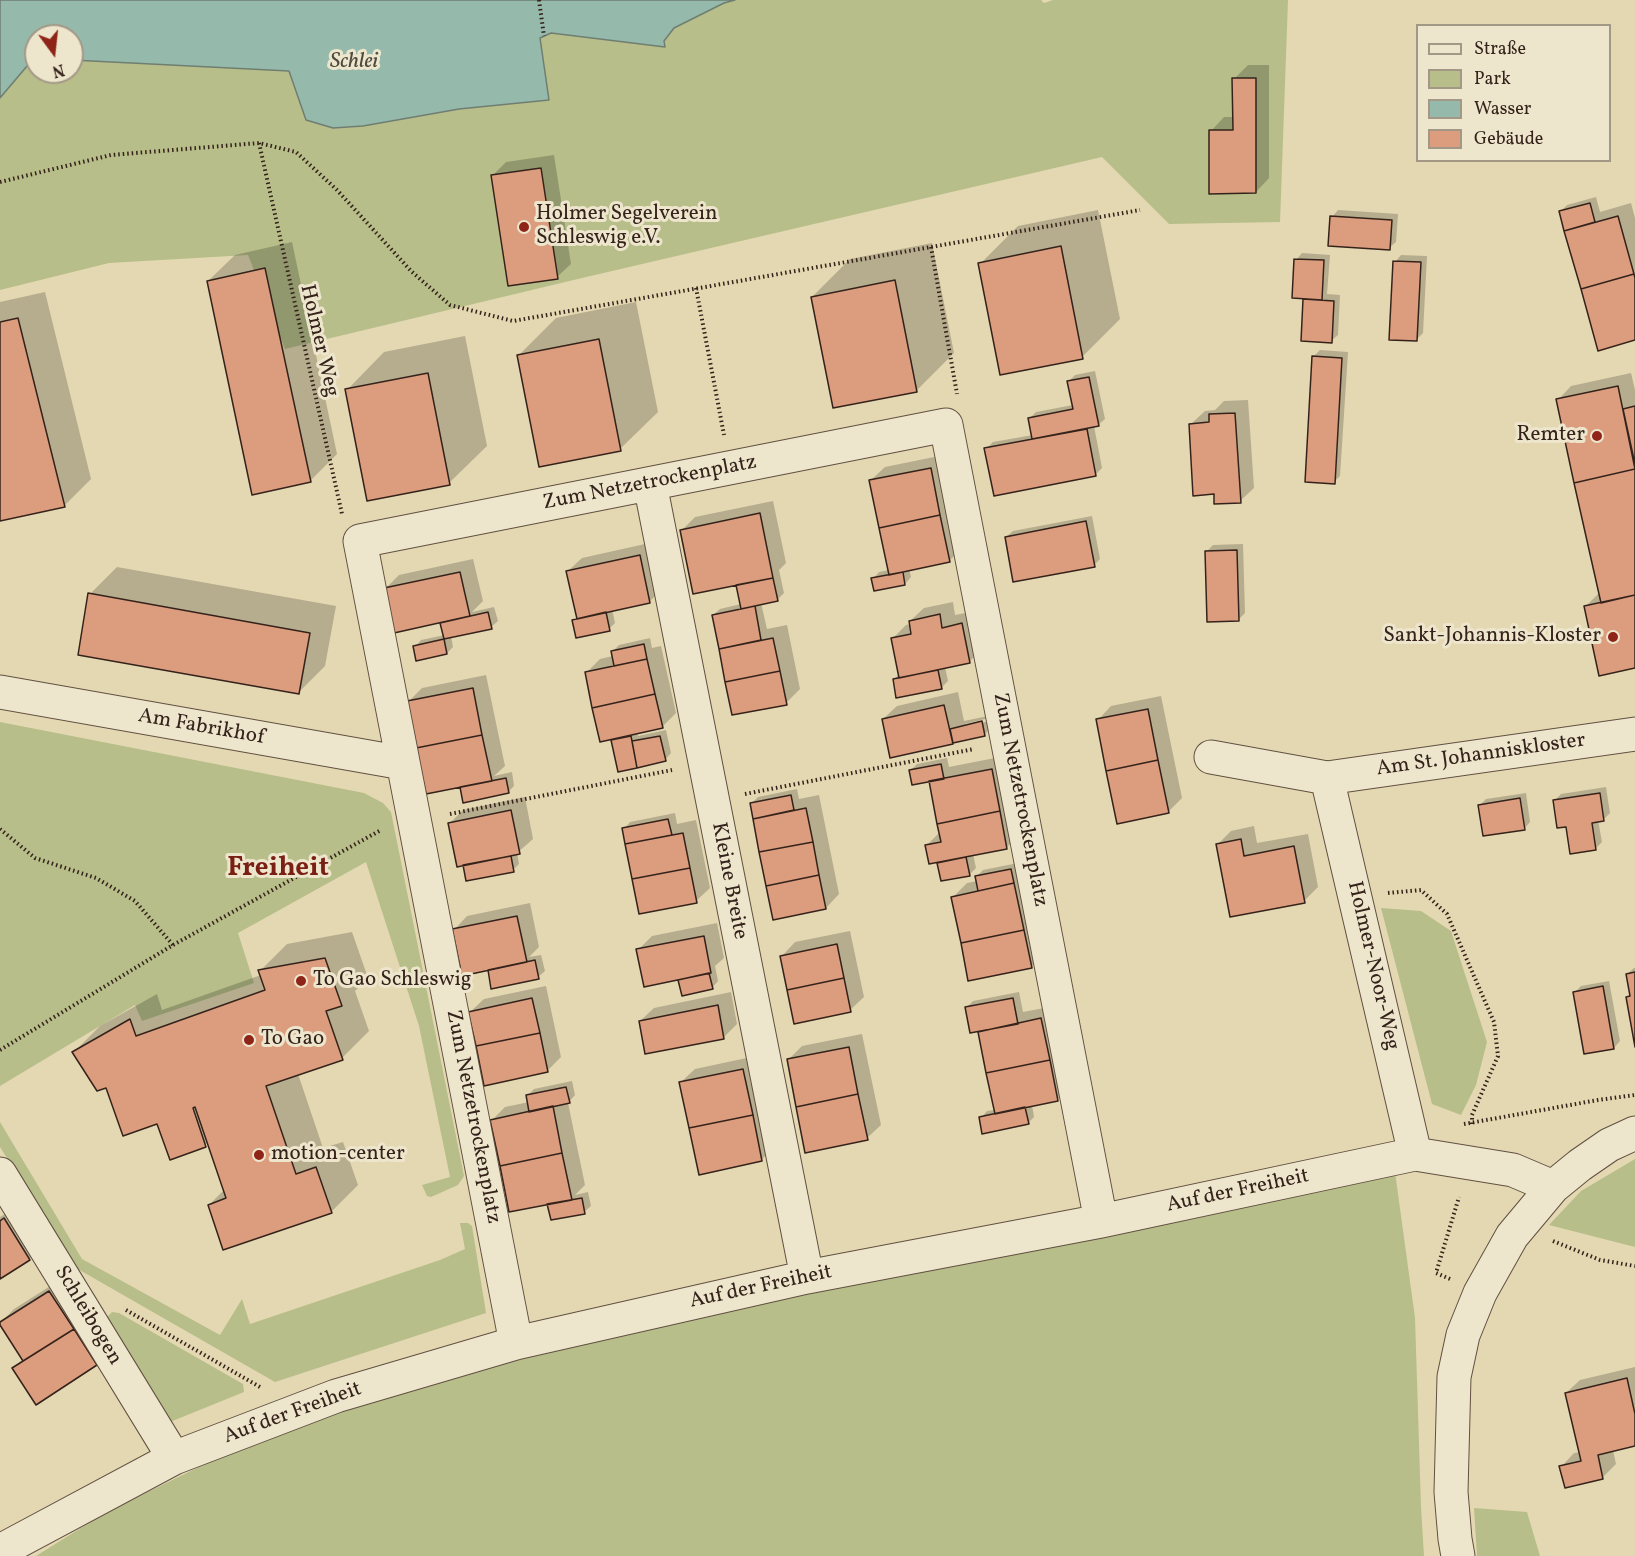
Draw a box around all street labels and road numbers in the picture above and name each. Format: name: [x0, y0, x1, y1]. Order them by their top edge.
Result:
street label: Holmer Weg: [293, 282, 343, 400]
street label: Zum Netzetrockenplatz: [541, 451, 759, 517]
street label: Zum Netzetrockenplatz: [986, 691, 1052, 909]
street label: Am Fabrikhof: [136, 705, 266, 751]
street label: Am St. Johanniskloster: [1375, 729, 1587, 783]
street label: Kleine Breite: [704, 820, 752, 942]
street label: Holmer-Noor-Weg: [1340, 879, 1404, 1053]
street label: Zum Netzetrockenplatz: [439, 1008, 505, 1226]
street label: Auf der Freiheit: [1165, 1165, 1311, 1219]
street label: Auf der Freiheit: [688, 1261, 834, 1315]
street label: Schleibogen: [48, 1262, 126, 1370]
street label: Auf der Freiheit: [221, 1377, 365, 1451]

